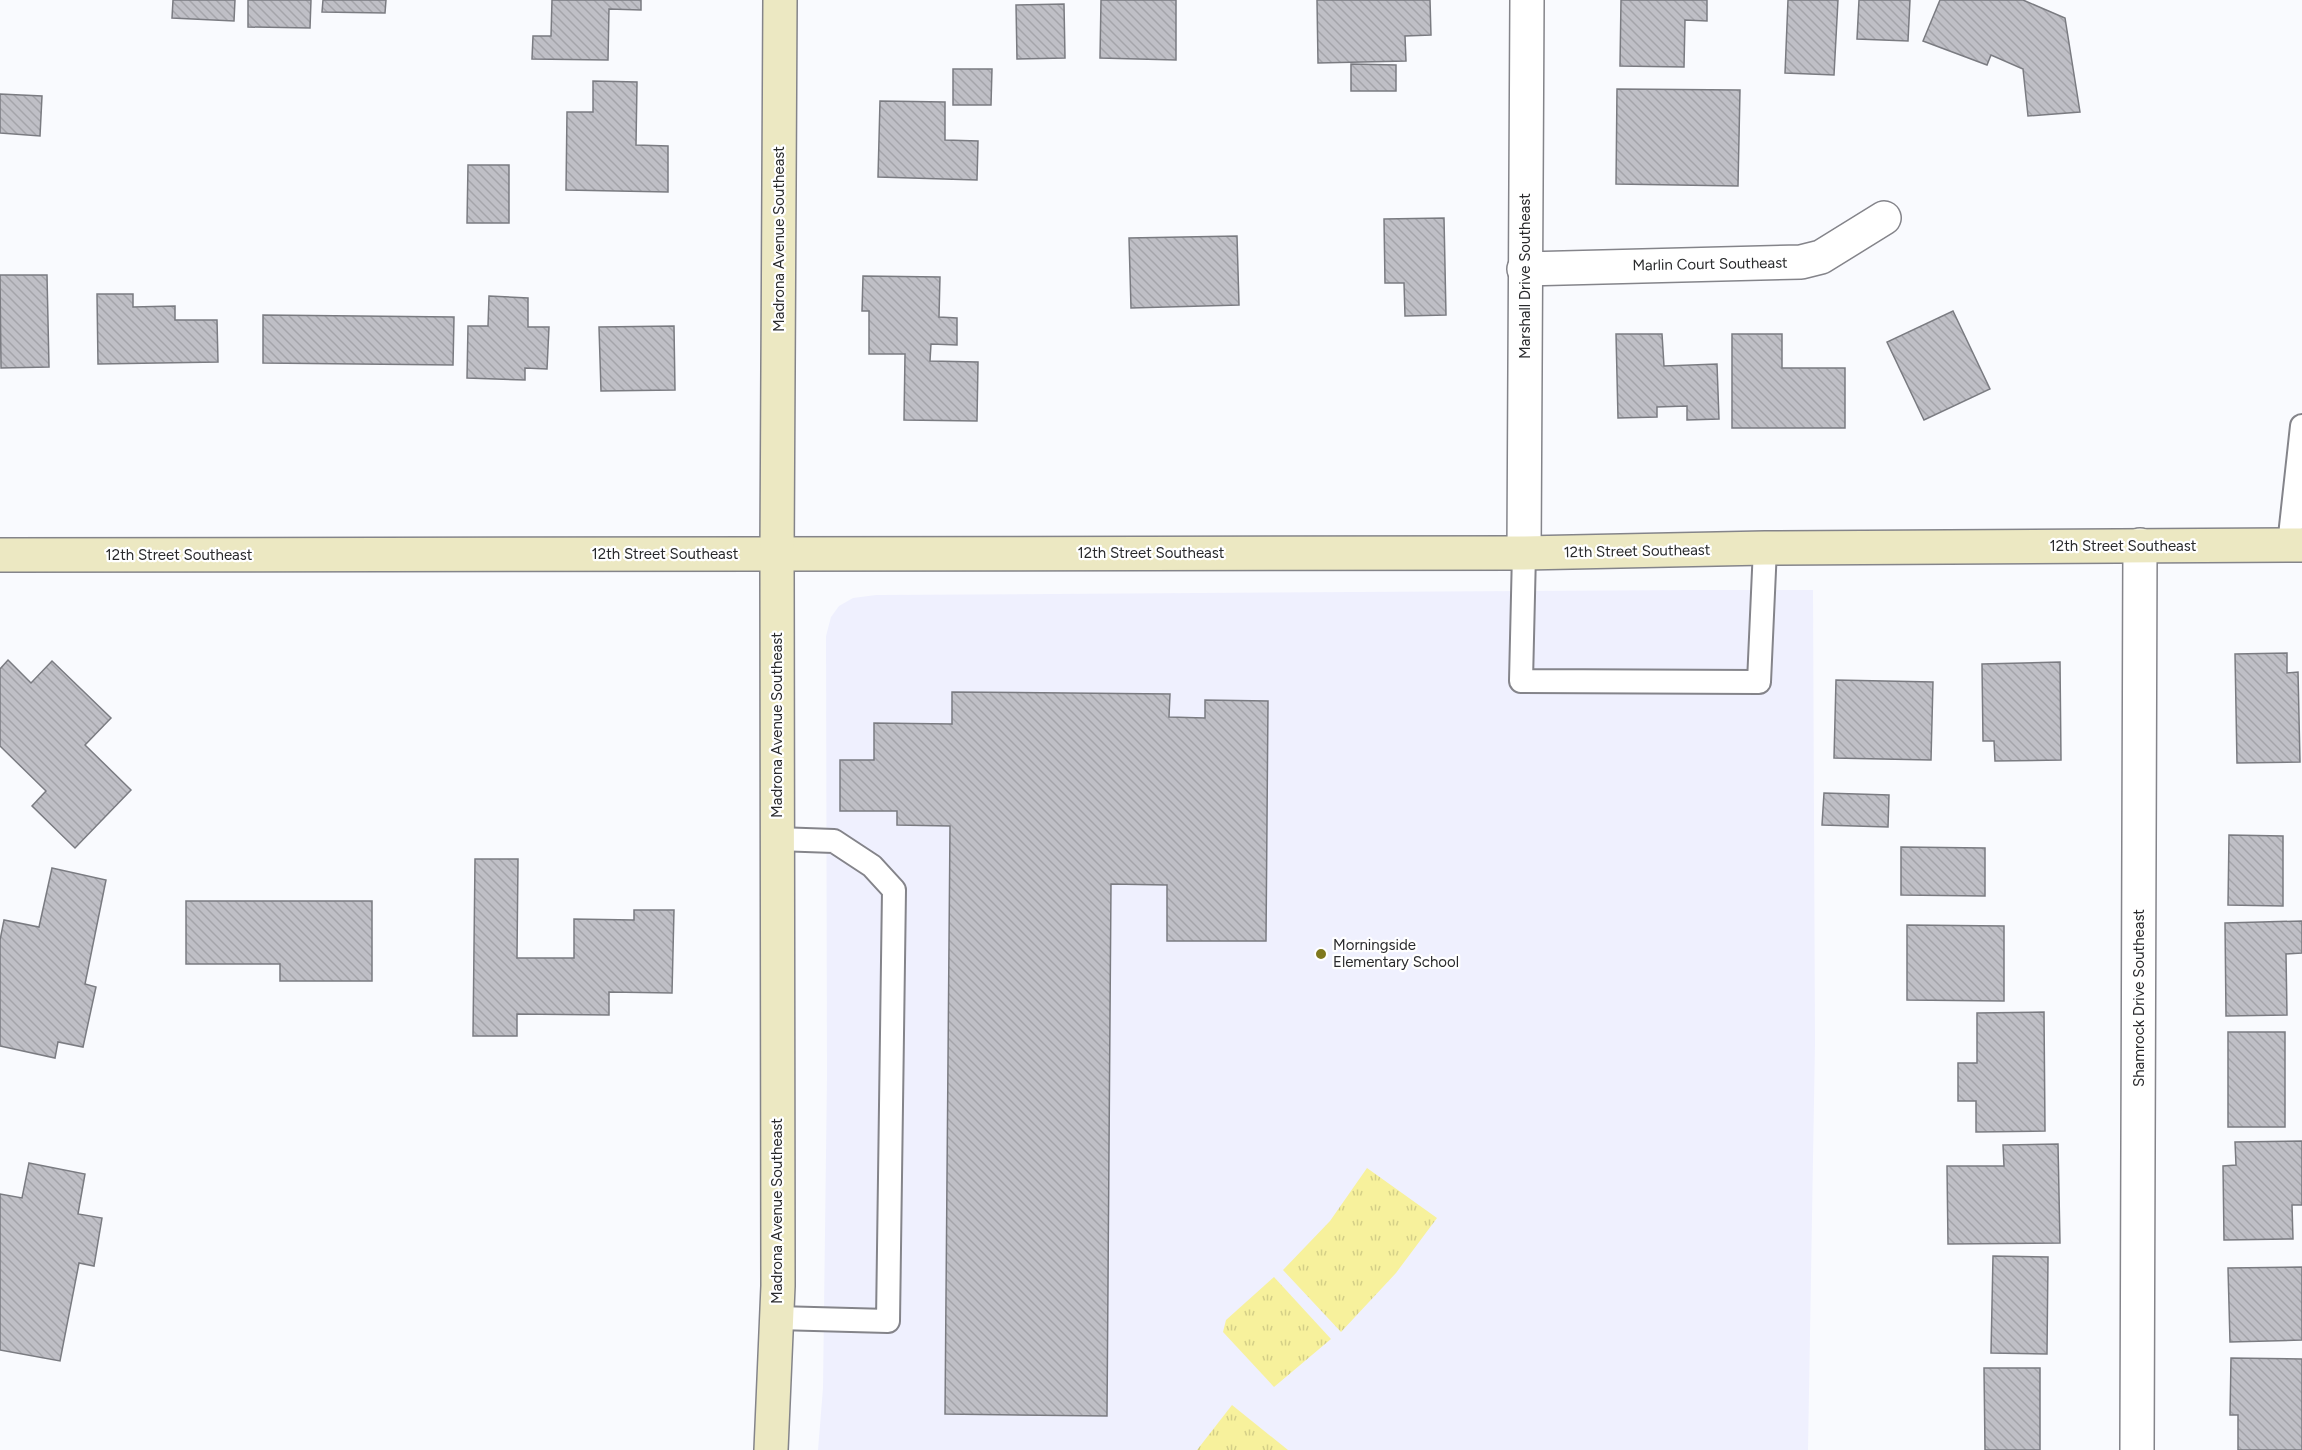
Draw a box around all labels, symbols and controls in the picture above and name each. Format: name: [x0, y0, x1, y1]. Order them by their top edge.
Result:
street label: Madrona Avenue Southeast: [770, 146, 788, 332]
street label: Marshall Drive Southeast: [1516, 193, 1534, 359]
street label: Marlin Court Southeast: [1632, 254, 1788, 274]
street label: 12th Street Southeast: [2050, 537, 2197, 555]
street label: 12th Street Southeast: [1563, 541, 1711, 561]
street label: 12th Street Southeast: [1078, 544, 1225, 562]
street label: 12th Street Southeast: [592, 545, 739, 563]
street label: 12th Street Southeast: [106, 546, 253, 564]
street label: Madrona Avenue Southeast: [768, 632, 786, 818]
street label: Shamrock Drive Southeast: [2130, 909, 2148, 1087]
place label: Morningside Elementary School: [1333, 936, 1459, 971]
marker: Morningside Elementary School: [1314, 947, 1328, 961]
street label: Madrona Avenue Southeast: [768, 1118, 786, 1304]

